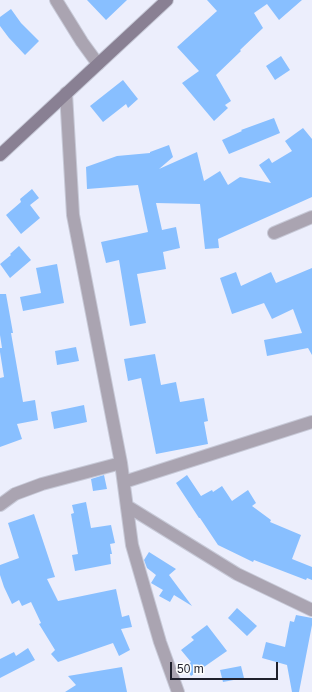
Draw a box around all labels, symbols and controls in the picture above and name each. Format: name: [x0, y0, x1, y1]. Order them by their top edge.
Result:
scale bar: [172, 654, 280, 680]
text: 50 m: [177, 662, 204, 676]

